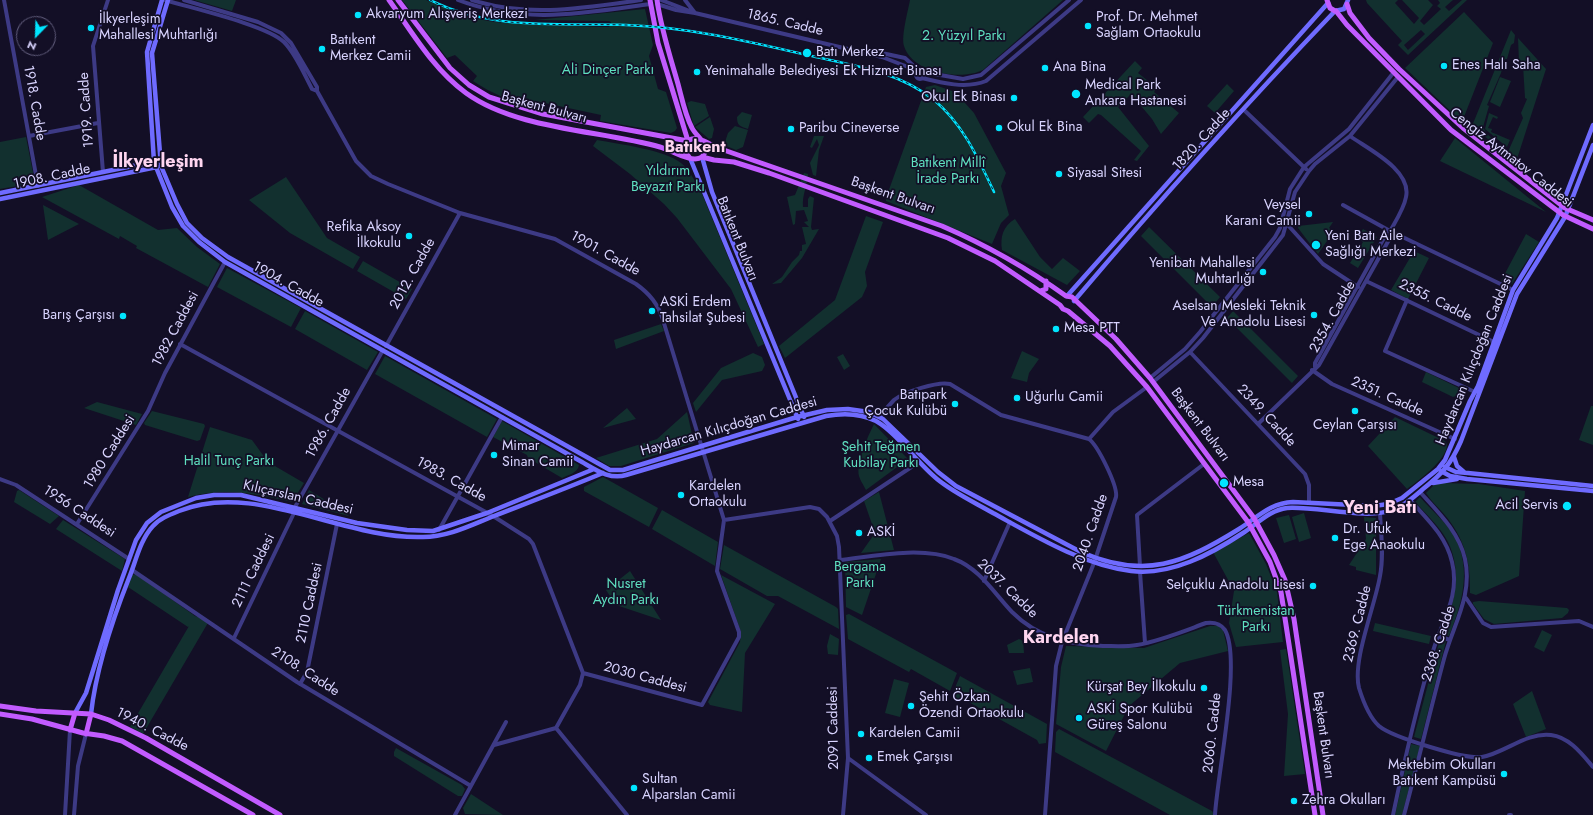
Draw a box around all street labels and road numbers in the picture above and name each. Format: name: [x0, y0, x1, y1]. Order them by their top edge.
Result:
street label: 1865. Cadde: [745, 6, 825, 40]
street label: 1918. Cadde: [19, 64, 49, 142]
street label: 1919. Cadde: [76, 72, 98, 148]
street label: Başkent Bulvarı: [499, 89, 589, 127]
street label: 1820. Cadde: [1170, 105, 1234, 175]
street label: Cengiz Aytmatov Caddesi: [1446, 105, 1576, 211]
street label: 1908. Cadde: [12, 161, 92, 193]
street label: Başkent Bulvarı: [849, 174, 937, 218]
street label: Batıkent Bulvarı: [712, 194, 762, 284]
street label: 1901. Cadde: [567, 228, 643, 280]
street label: 2012. Cadde: [387, 236, 439, 312]
street label: 1904. Cadde: [249, 259, 327, 311]
street label: Haydarcan Kılıçdoğan Caddesi: [1433, 272, 1517, 448]
street label: 2355. Cadde: [1396, 276, 1474, 326]
street label: 2354. Cadde: [1306, 278, 1360, 356]
street label: 1982 Caddesi: [149, 288, 203, 370]
street label: 2351. Cadde: [1348, 374, 1426, 420]
street label: 2349. Cadde: [1233, 381, 1299, 451]
street label: 1986. Cadde: [303, 385, 355, 461]
street label: Başkent Bulvarı: [1167, 385, 1233, 465]
street label: Haydarcan Kılıçdoğan Caddesi: [639, 394, 819, 460]
street label: 1980 Caddesi: [81, 412, 139, 492]
street label: 1983. Cadde: [413, 454, 489, 506]
street label: Kılıçarslan Caddesi: [241, 477, 355, 519]
street label: 1956 Caddesi: [39, 482, 119, 542]
street label: 2040. Cadde: [1070, 492, 1112, 574]
street label: 2111 Caddesi: [229, 531, 279, 611]
street label: 2037. Cadde: [973, 556, 1041, 622]
street label: 2110 Caddesi: [293, 561, 327, 645]
street label: 2369. Cadde: [1340, 584, 1376, 664]
street label: 2368. Cadde: [1419, 604, 1459, 684]
street label: 2108. Cadde: [268, 644, 342, 700]
street label: 2030 Caddesi: [602, 659, 688, 697]
street label: 2091 Caddesi: [825, 686, 843, 770]
street label: Başkent Bulvarı: [1309, 690, 1337, 780]
street label: 2060. Cadde: [1200, 692, 1226, 774]
street label: 1940. Cadde: [113, 705, 191, 755]

